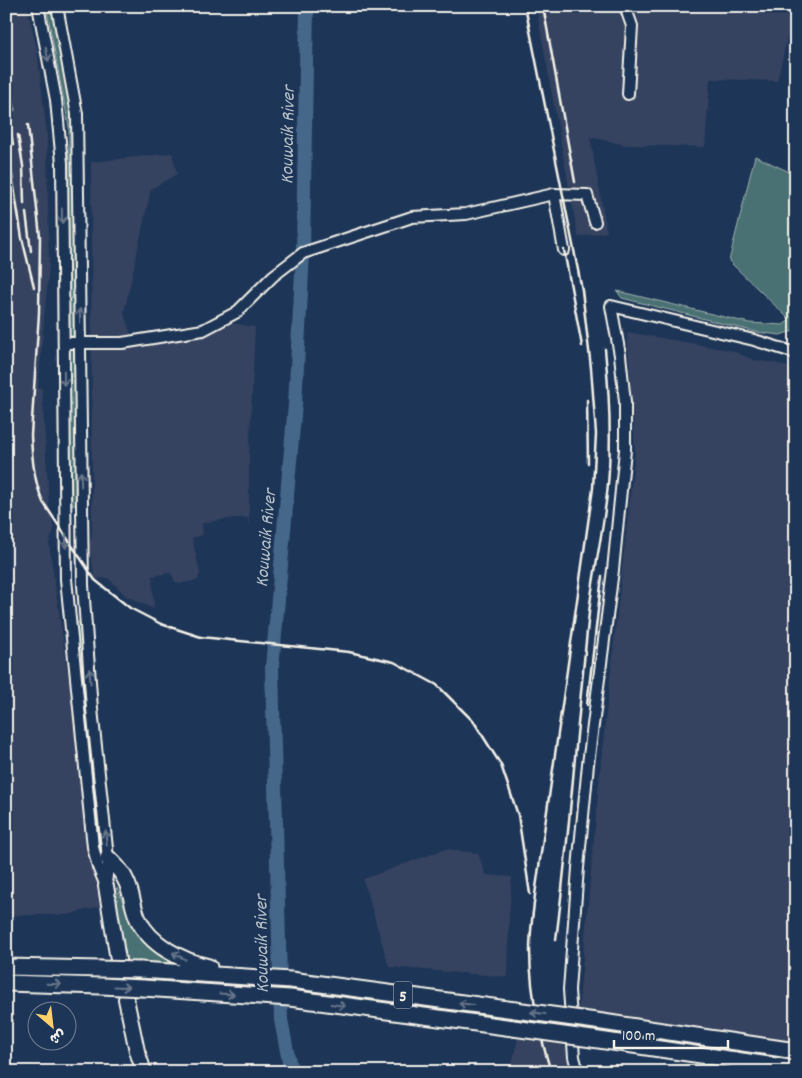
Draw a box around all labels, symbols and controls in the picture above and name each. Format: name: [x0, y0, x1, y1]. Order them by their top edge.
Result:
one-way arrow: [43, 46, 53, 62]
water label: Kouwaik River: [275, 84, 304, 184]
one-way arrow: [57, 207, 67, 223]
one-way arrow: [75, 309, 85, 325]
one-way arrow: [59, 370, 69, 386]
one-way arrow: [76, 471, 86, 488]
water label: Kouwaik River: [250, 486, 285, 588]
one-way arrow: [61, 532, 71, 548]
one-way arrow: [85, 668, 95, 684]
one-way arrow: [101, 830, 111, 846]
water label: Kouwaik River: [249, 893, 278, 993]
one-way arrow: [171, 951, 186, 961]
one-way arrow: [46, 980, 62, 989]
road number: 5: [394, 982, 412, 1008]
one-way arrow: [114, 983, 130, 992]
one-way arrow: [218, 989, 234, 998]
one-way arrow: [459, 999, 475, 1009]
north arrow: [28, 1000, 78, 1050]
one-way arrow: [330, 1000, 346, 1010]
one-way arrow: [530, 1008, 546, 1018]
scale bar: [614, 1018, 728, 1050]
text: ش: [46, 1023, 69, 1048]
text: 100 m: [622, 1026, 655, 1048]

